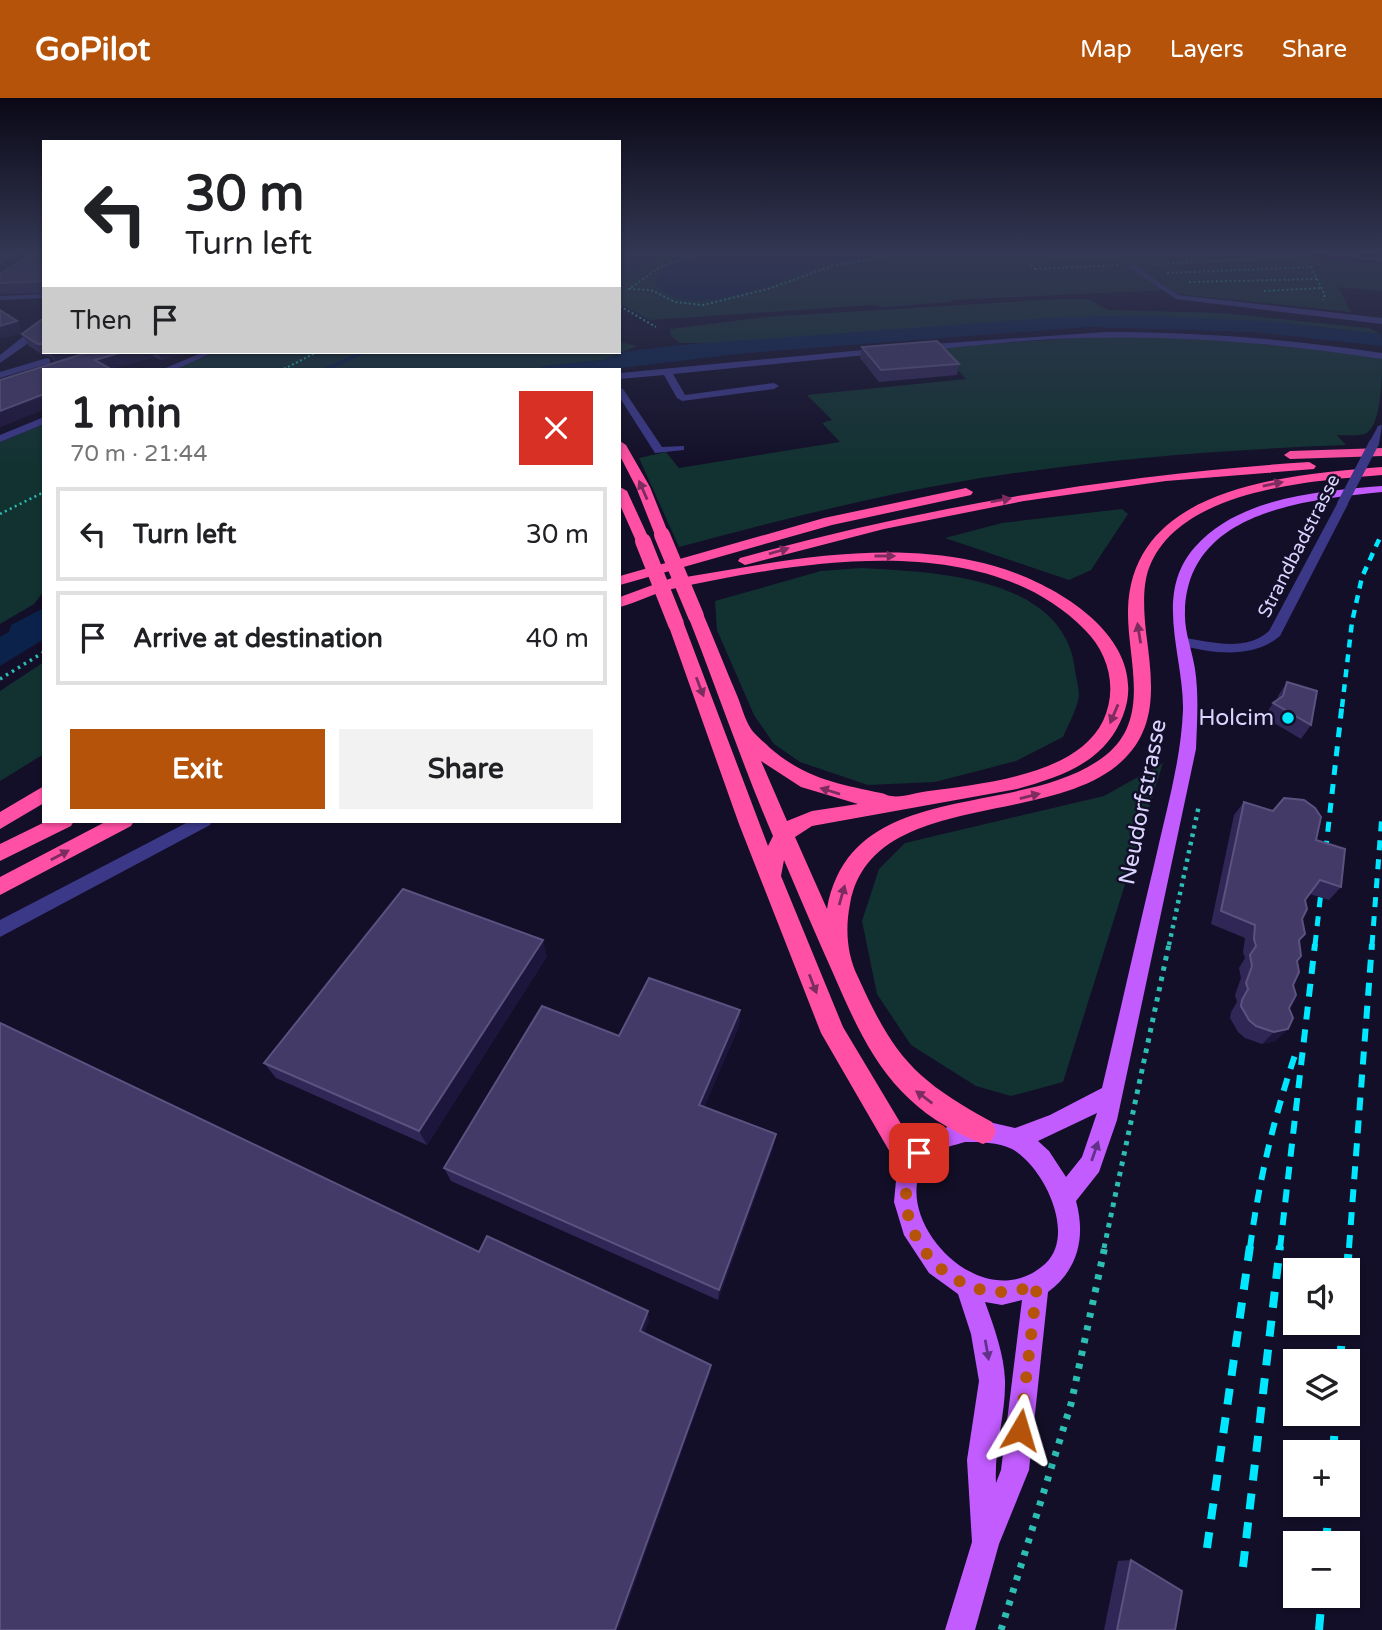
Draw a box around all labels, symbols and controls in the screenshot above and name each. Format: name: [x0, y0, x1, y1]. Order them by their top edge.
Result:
text: GoPilot: [35, 30, 150, 69]
text: Map: [1080, 35, 1132, 64]
text: Layers: [1170, 35, 1244, 64]
text: Share: [1282, 35, 1347, 64]
text: 30 m: [185, 165, 304, 224]
icon: left: [70, 168, 161, 259]
text: Turn left: [185, 225, 312, 263]
icon: arrive: [146, 301, 184, 339]
text: Then: [70, 305, 132, 336]
text: 1 min: [70, 388, 182, 439]
button: close: [519, 391, 593, 465]
text: 70 m · 21:44: [70, 440, 208, 468]
street label: Strandbadstrasse: [1253, 471, 1345, 621]
one-way arrow: [1262, 479, 1284, 490]
one-way arrow: [637, 480, 649, 500]
one-way arrow: [990, 494, 1012, 505]
icon: left: [74, 515, 112, 553]
text: Turn left: [133, 519, 236, 550]
text: 30 m: [526, 519, 589, 550]
one-way arrow: [768, 545, 790, 556]
one-way arrow: [874, 550, 896, 562]
icon: arrive: [74, 619, 112, 657]
one-way arrow: [1133, 622, 1144, 644]
text: Arrive at destination: [133, 623, 383, 654]
text: 40 m: [526, 623, 589, 654]
one-way arrow: [695, 677, 706, 698]
one-way arrow: [1108, 704, 1120, 724]
place label: Holcim: [1198, 704, 1274, 732]
marker: Holcim: [1280, 710, 1296, 726]
street label: Neudorfstrasse: [1113, 717, 1173, 887]
button: Exit: [70, 729, 325, 809]
button: Share: [339, 729, 593, 809]
one-way arrow: [820, 785, 841, 796]
one-way arrow: [1019, 790, 1041, 801]
one-way arrow: [50, 849, 70, 860]
one-way arrow: [837, 884, 847, 905]
one-way arrow: [808, 973, 819, 994]
one-way arrow: [915, 1090, 933, 1104]
pin: [889, 1123, 949, 1183]
icon: arrive: [900, 1134, 938, 1172]
one-way arrow: [1090, 1140, 1101, 1161]
map controls: [1283, 1258, 1360, 1608]
button: sound: [1283, 1258, 1360, 1335]
one-way arrow: [982, 1339, 993, 1361]
button: layers: [1283, 1349, 1360, 1426]
position arrow: [983, 1393, 1057, 1467]
button: +: [1283, 1440, 1360, 1517]
button: −: [1283, 1531, 1360, 1608]

